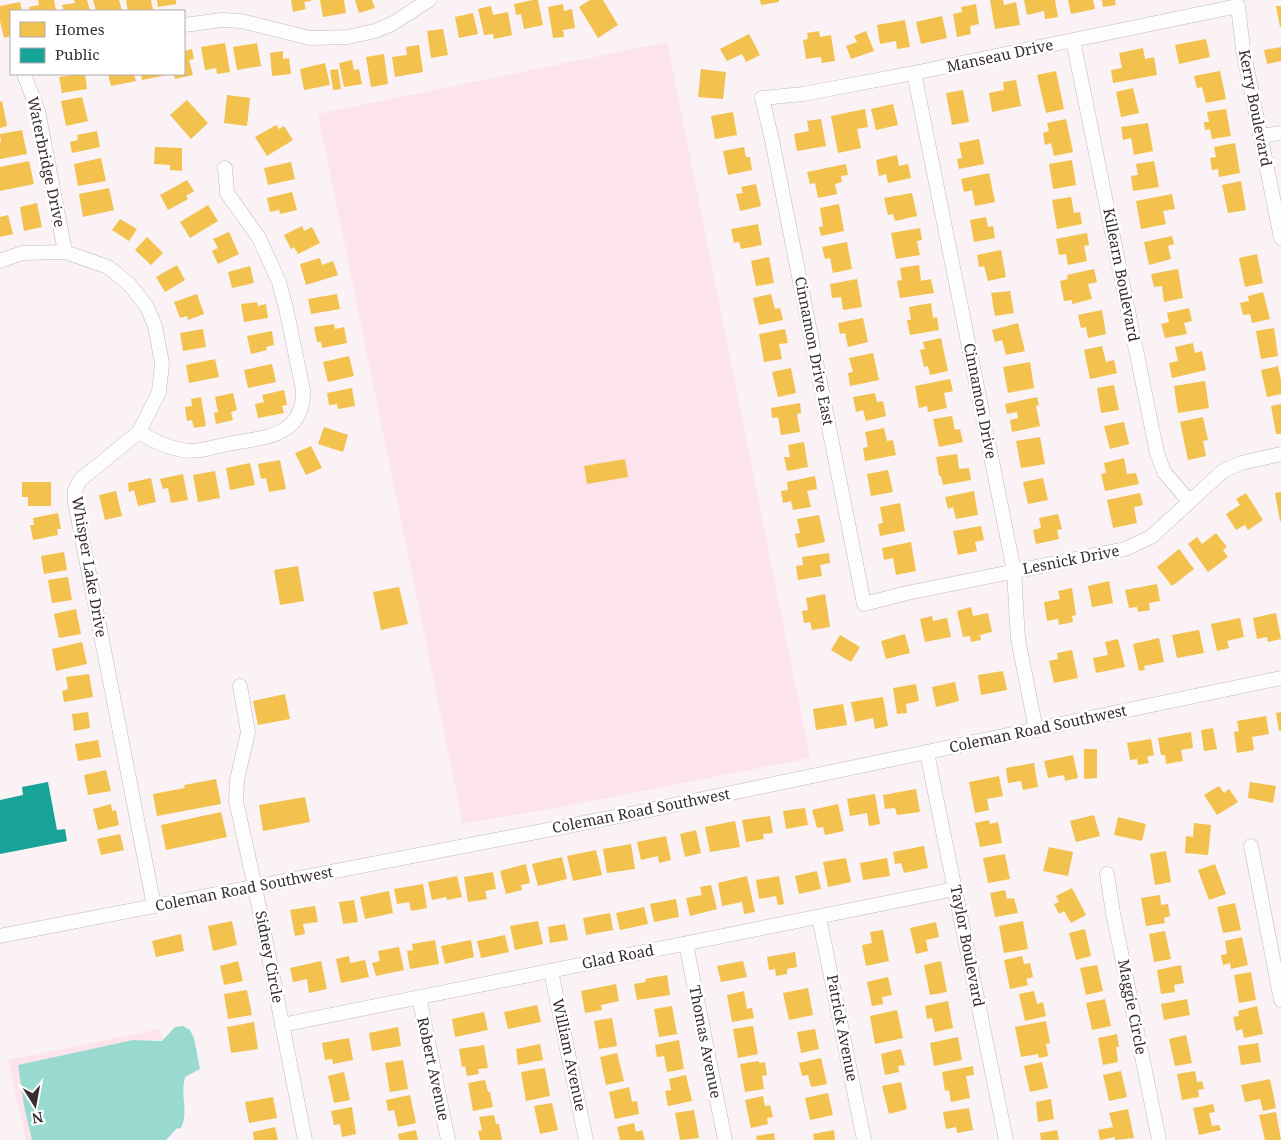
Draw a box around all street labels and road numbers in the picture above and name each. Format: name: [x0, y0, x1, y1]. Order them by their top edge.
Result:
street label: Manseau Drive: [945, 34, 1055, 76]
street label: Kerry Boulevard: [1235, 48, 1277, 168]
street label: Waterbridge Drive: [23, 95, 71, 229]
street label: Killearn Boulevard: [1099, 206, 1145, 343]
street label: Cinnamon Drive East: [791, 275, 839, 427]
street label: Cinnamon Drive: [960, 341, 1002, 460]
street label: Whisper Lake Drive: [68, 495, 112, 639]
street label: Lesnick Drive: [1021, 540, 1121, 578]
street label: Coleman Road Southwest: [947, 699, 1128, 757]
street label: Coleman Road Southwest: [550, 783, 732, 837]
street label: Coleman Road Southwest: [153, 861, 335, 915]
street label: Taylor Boulevard: [946, 883, 990, 1008]
street label: Sidney Circle: [251, 909, 289, 1005]
street label: Glad Road: [580, 939, 656, 973]
street label: Maggie Circle: [1114, 958, 1152, 1056]
street label: Patrick Avenue: [823, 973, 863, 1083]
street label: Thomas Avenue: [685, 984, 727, 1100]
street label: William Avenue: [548, 997, 592, 1113]
street label: Robert Avenue: [413, 1015, 455, 1123]

